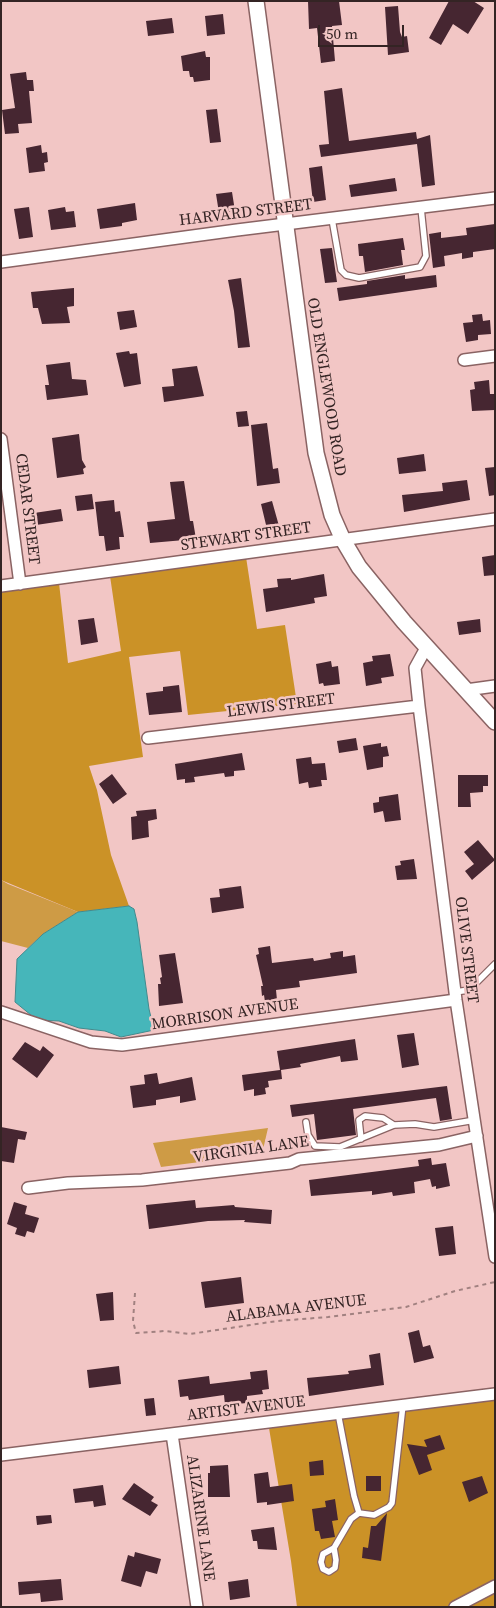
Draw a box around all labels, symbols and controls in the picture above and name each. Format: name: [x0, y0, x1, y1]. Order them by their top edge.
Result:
scale bar: [321, 15, 407, 47]
text: 50 m: [326, 23, 358, 44]
street label: HARVARD STREET: [178, 195, 314, 231]
street label: OLD ENGLEWOOD ROAD: [302, 296, 350, 478]
street label: CEDAR STREET: [11, 452, 43, 566]
street label: STEWART STREET: [180, 518, 312, 556]
street label: LEWIS STREET: [226, 690, 336, 722]
street label: OLIVE STREET: [450, 896, 482, 1004]
street label: MORRISON AVENUE: [150, 995, 300, 1035]
street label: VIRGINIA LANE: [192, 1132, 310, 1168]
street label: ALABAMA AVENUE: [225, 1291, 367, 1327]
street label: ARTIST AVENUE: [186, 1392, 306, 1426]
street label: ALIZARINE LANE: [182, 1454, 218, 1582]

